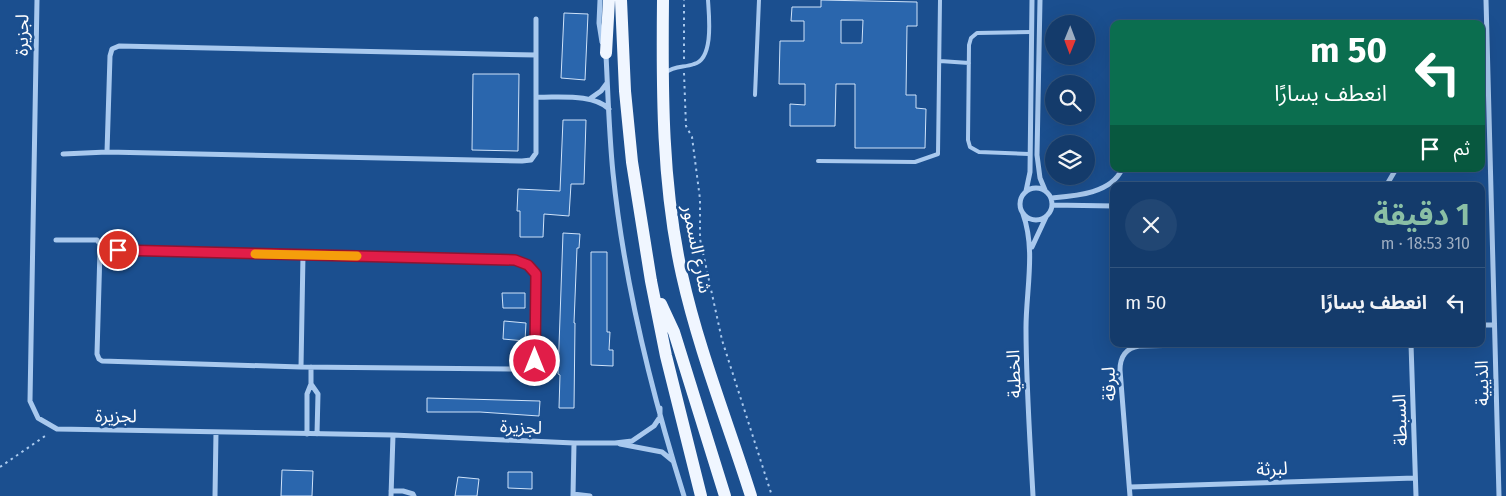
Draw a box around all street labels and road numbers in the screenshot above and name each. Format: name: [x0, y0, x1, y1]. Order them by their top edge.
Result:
street label: لجزيرة: [11, 14, 33, 56]
street label: شارع السمور: [675, 202, 716, 296]
street label: الخطية: [1002, 349, 1026, 399]
street label: الذيبية: [1471, 360, 1493, 406]
street label: لبرقة: [1097, 367, 1121, 401]
street label: السبطة: [1388, 394, 1412, 446]
street label: لجزيرة: [95, 405, 137, 427]
street label: لجزيرة: [500, 415, 542, 439]
street label: لبرثة: [1256, 457, 1288, 481]

